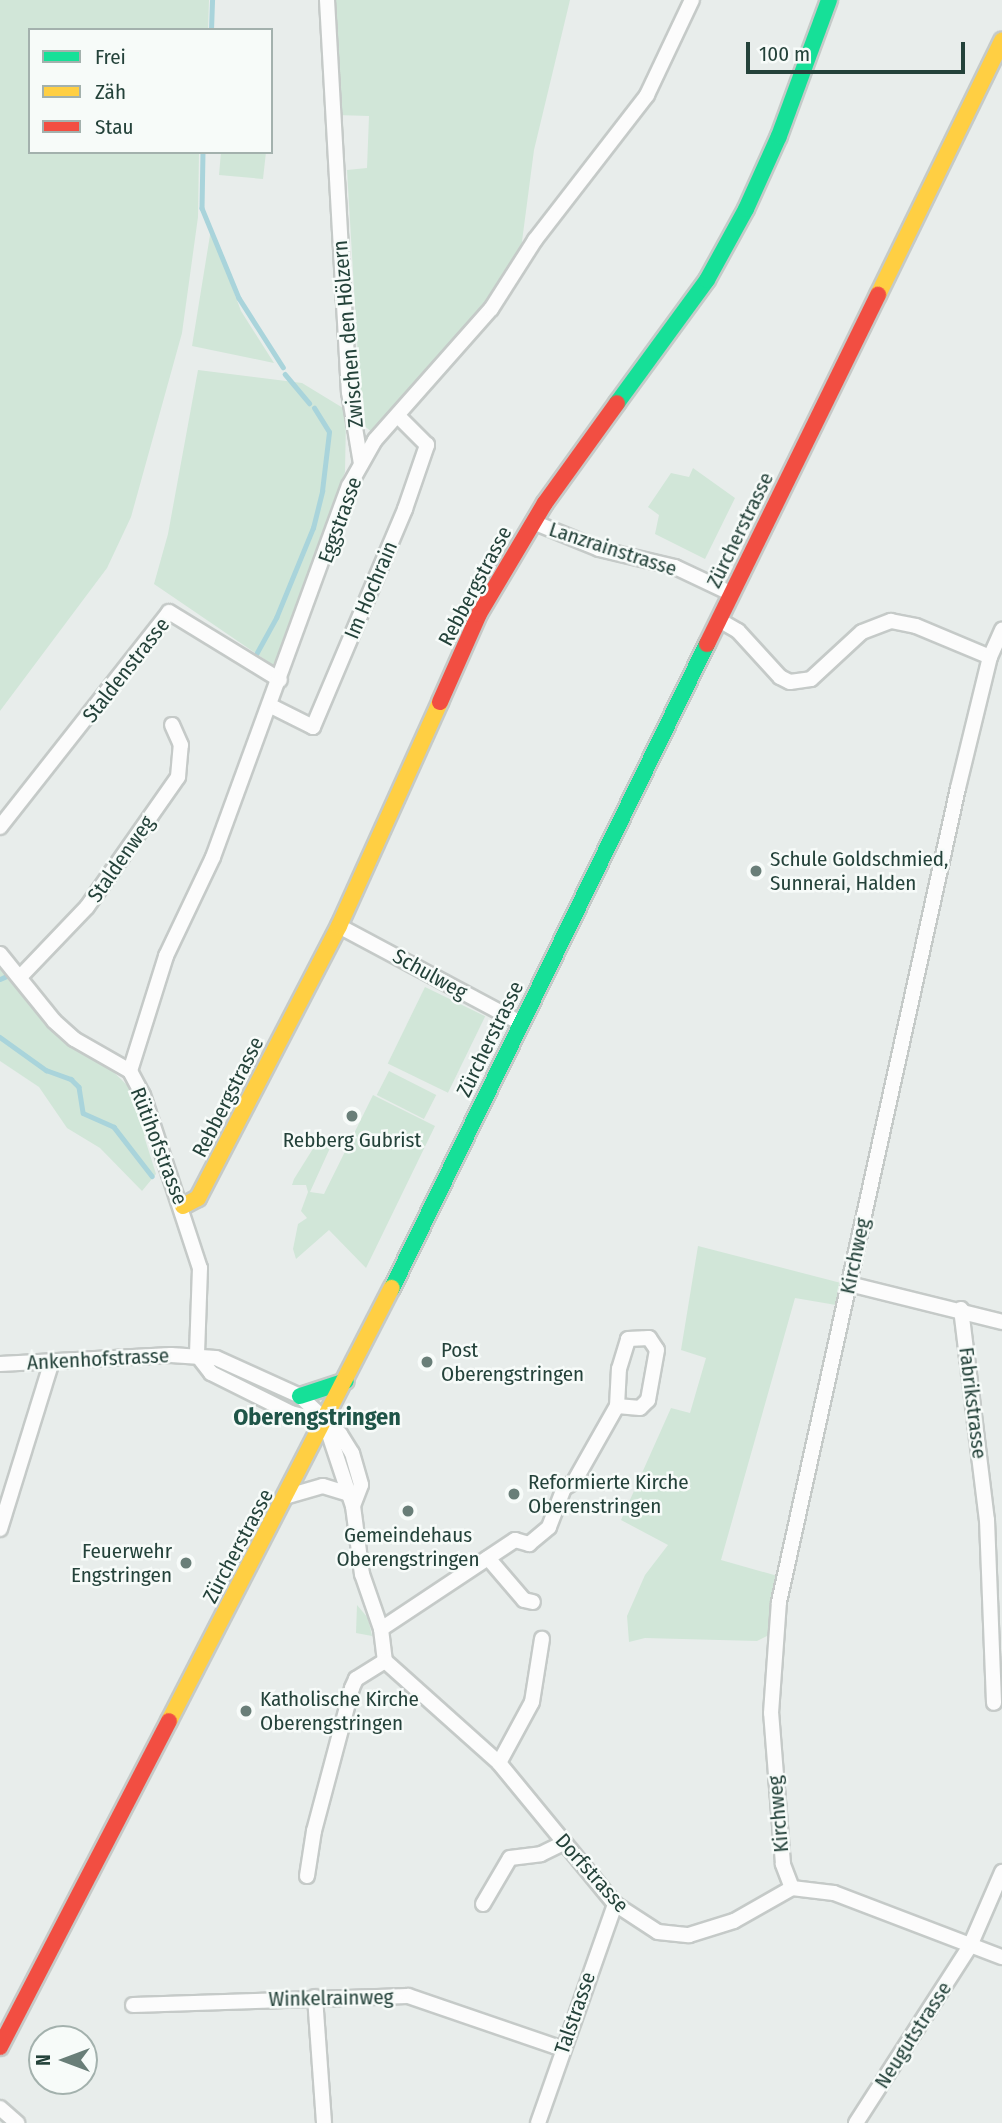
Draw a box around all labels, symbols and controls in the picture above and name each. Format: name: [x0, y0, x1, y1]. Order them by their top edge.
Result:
legend: [28, 28, 273, 154]
scale bar: [750, 28, 969, 72]
text: 100 m: [759, 41, 810, 67]
text: Frei: [95, 44, 126, 70]
text: Zäh: [95, 79, 126, 105]
text: Stau: [95, 114, 133, 140]
street label: Zwischen den Hölzern: [327, 239, 369, 429]
street label: Zürcherstrasse: [701, 468, 779, 592]
street label: Eggstrasse: [313, 474, 367, 566]
street label: Lanzrainstrasse: [546, 516, 680, 582]
street label: Rebbergstrasse: [433, 522, 517, 650]
street label: Im Hochrain: [339, 537, 403, 643]
street label: Staldenstrasse: [77, 613, 175, 727]
street label: Staldenweg: [82, 811, 160, 907]
place label: Schule Goldschmied, Sunnerai, Halden: [770, 846, 948, 896]
marker: Schule Goldschmied, Sunnerai, Halden: [748, 863, 764, 879]
street label: Schulweg: [388, 943, 472, 1005]
street label: Zürcherstrasse: [451, 977, 529, 1101]
street label: Rebbergstrasse: [187, 1033, 269, 1161]
street label: Rütihofstrasse: [125, 1084, 193, 1208]
marker: Rebberg Gubrist: [344, 1108, 360, 1124]
place label: Rebberg Gubrist: [283, 1127, 421, 1153]
street label: Kirchweg: [835, 1216, 875, 1296]
place label: Post Oberengstringen: [441, 1337, 584, 1387]
street label: Ankenhofstrasse: [26, 1343, 170, 1375]
street label: Fabrikstrasse: [954, 1346, 992, 1460]
marker: Post Oberengstringen: [419, 1354, 435, 1370]
district label: Oberengstringen: [233, 1404, 401, 1432]
place label: Reformierte Kirche Oberenstringen: [528, 1469, 689, 1519]
street label: Zürcherstrasse: [197, 1485, 279, 1607]
marker: Reformierte Kirche Oberenstringen: [506, 1486, 522, 1502]
marker: Gemeindehaus Oberengstringen: [400, 1503, 416, 1519]
place label: Gemeindehaus Oberengstringen: [336, 1522, 480, 1572]
place label: Feuerwehr Engstringen: [71, 1538, 172, 1588]
marker: Feuerwehr Engstringen: [178, 1555, 194, 1571]
place label: Katholische Kirche Oberengstringen: [260, 1686, 419, 1736]
marker: Katholische Kirche Oberengstringen: [238, 1703, 254, 1719]
street label: Kirchweg: [762, 1774, 794, 1854]
street label: Dorfstrasse: [550, 1828, 634, 1918]
street label: Talstrasse: [549, 1969, 601, 2057]
street label: Neugutstrasse: [869, 1977, 957, 2093]
street label: Winkelrainweg: [268, 1984, 394, 2012]
north arrow: [28, 2025, 98, 2095]
text: N: [32, 2054, 55, 2066]

